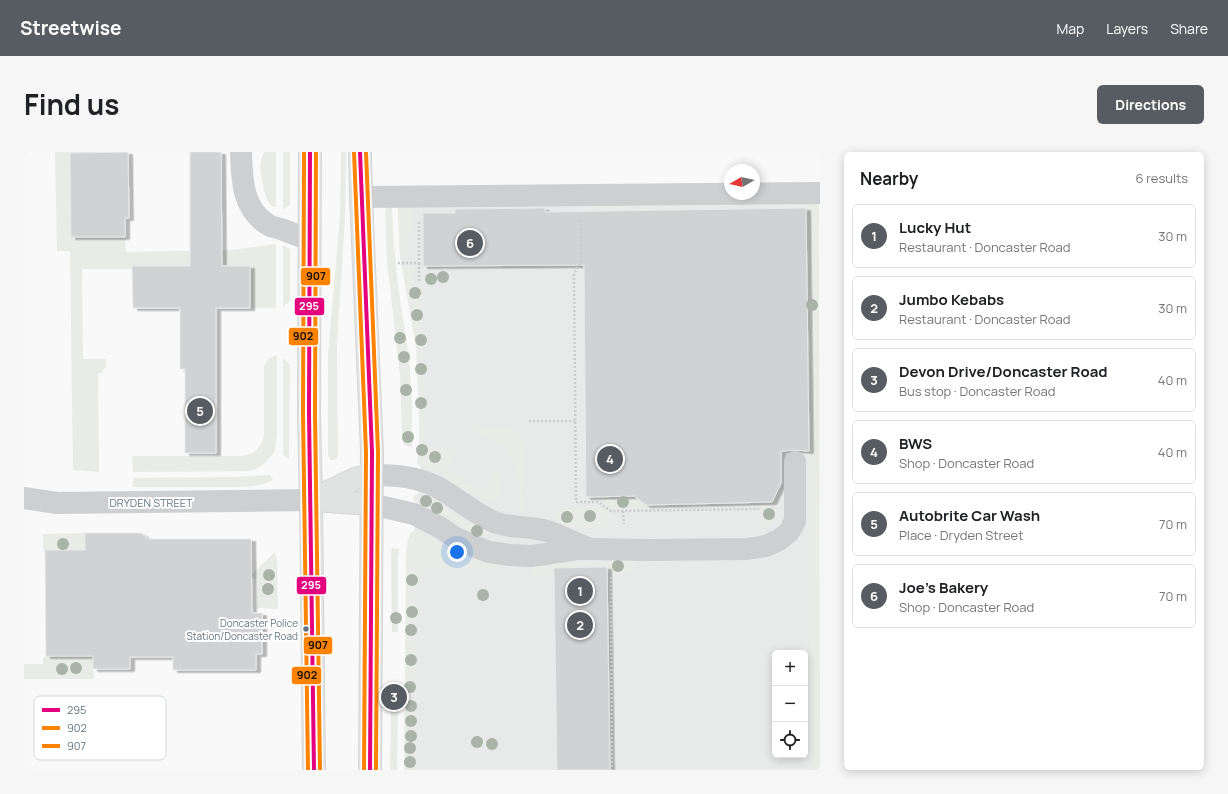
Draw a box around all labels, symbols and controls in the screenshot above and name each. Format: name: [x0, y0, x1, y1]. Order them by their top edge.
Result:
text: Streetwise: [20, 15, 122, 41]
text: Map: [1056, 19, 1084, 38]
text: Layers: [1106, 19, 1148, 38]
text: Share: [1170, 19, 1208, 38]
text: Find us: [24, 85, 119, 123]
button: Directions: [1097, 85, 1204, 124]
north arrow: [724, 164, 760, 200]
text: Nearby: [860, 167, 918, 190]
text: 6 results: [1136, 169, 1188, 187]
text: Lucky Hut: [899, 217, 971, 238]
text: 1: [871, 227, 877, 245]
text: 30 m: [1158, 227, 1187, 245]
pin: 6: [457, 228, 483, 258]
text: Restaurant · Doncaster Road: [899, 238, 1070, 256]
line badge: 907: [300, 267, 331, 286]
text: 907: [306, 268, 326, 283]
text: Jumbo Kebabs: [899, 289, 1004, 310]
line badge: 295: [294, 297, 325, 316]
text: 295: [299, 298, 319, 313]
text: 2: [870, 299, 878, 317]
text: 30 m: [1158, 299, 1187, 317]
text: Restaurant · Doncaster Road: [899, 310, 1070, 328]
line badge: 902: [288, 327, 319, 346]
text: 902: [293, 328, 313, 343]
text: Devon Drive/Doncaster Road: [899, 361, 1108, 382]
text: 3: [870, 371, 878, 389]
text: 40 m: [1158, 371, 1187, 389]
text: Bus stop · Doncaster Road: [899, 382, 1055, 400]
pin: 5: [187, 396, 213, 426]
text: BWS: [899, 433, 932, 454]
text: 4: [870, 443, 878, 461]
text: 40 m: [1158, 443, 1187, 461]
pin: 4: [597, 444, 623, 474]
text: Shop · Doncaster Road: [899, 454, 1034, 472]
street label: DRYDEN STREET: [109, 495, 193, 510]
text: Autobrite Car Wash: [899, 505, 1040, 526]
text: 5: [870, 515, 878, 533]
text: 70 m: [1159, 515, 1187, 533]
text: Place · Dryden Street: [899, 526, 1023, 544]
your location: [447, 542, 467, 562]
line badge: 295: [296, 576, 327, 595]
pin: 1: [567, 576, 593, 606]
text: 295: [301, 577, 321, 592]
text: Joe's Bakery: [899, 577, 988, 598]
text: 6: [870, 587, 878, 605]
text: 70 m: [1159, 587, 1187, 605]
text: Shop · Doncaster Road: [899, 598, 1034, 616]
pin: 2: [567, 610, 593, 640]
place label: Doncaster Police Station/Doncaster Road: [186, 616, 298, 643]
marker: Doncaster Police Station/Doncaster Road: [301, 624, 311, 634]
line badge: 907: [303, 636, 333, 655]
text: 907: [308, 637, 328, 652]
map controls: [772, 650, 808, 758]
button: +: [772, 650, 808, 686]
line badge: 902: [291, 666, 322, 685]
text: 902: [297, 667, 317, 682]
pin: 3: [381, 682, 407, 712]
button: −: [772, 686, 808, 722]
legend: [34, 696, 166, 760]
text: 295: [67, 702, 86, 717]
text: 902: [67, 720, 87, 735]
button: locate: [772, 722, 808, 758]
text: 907: [67, 738, 86, 753]

